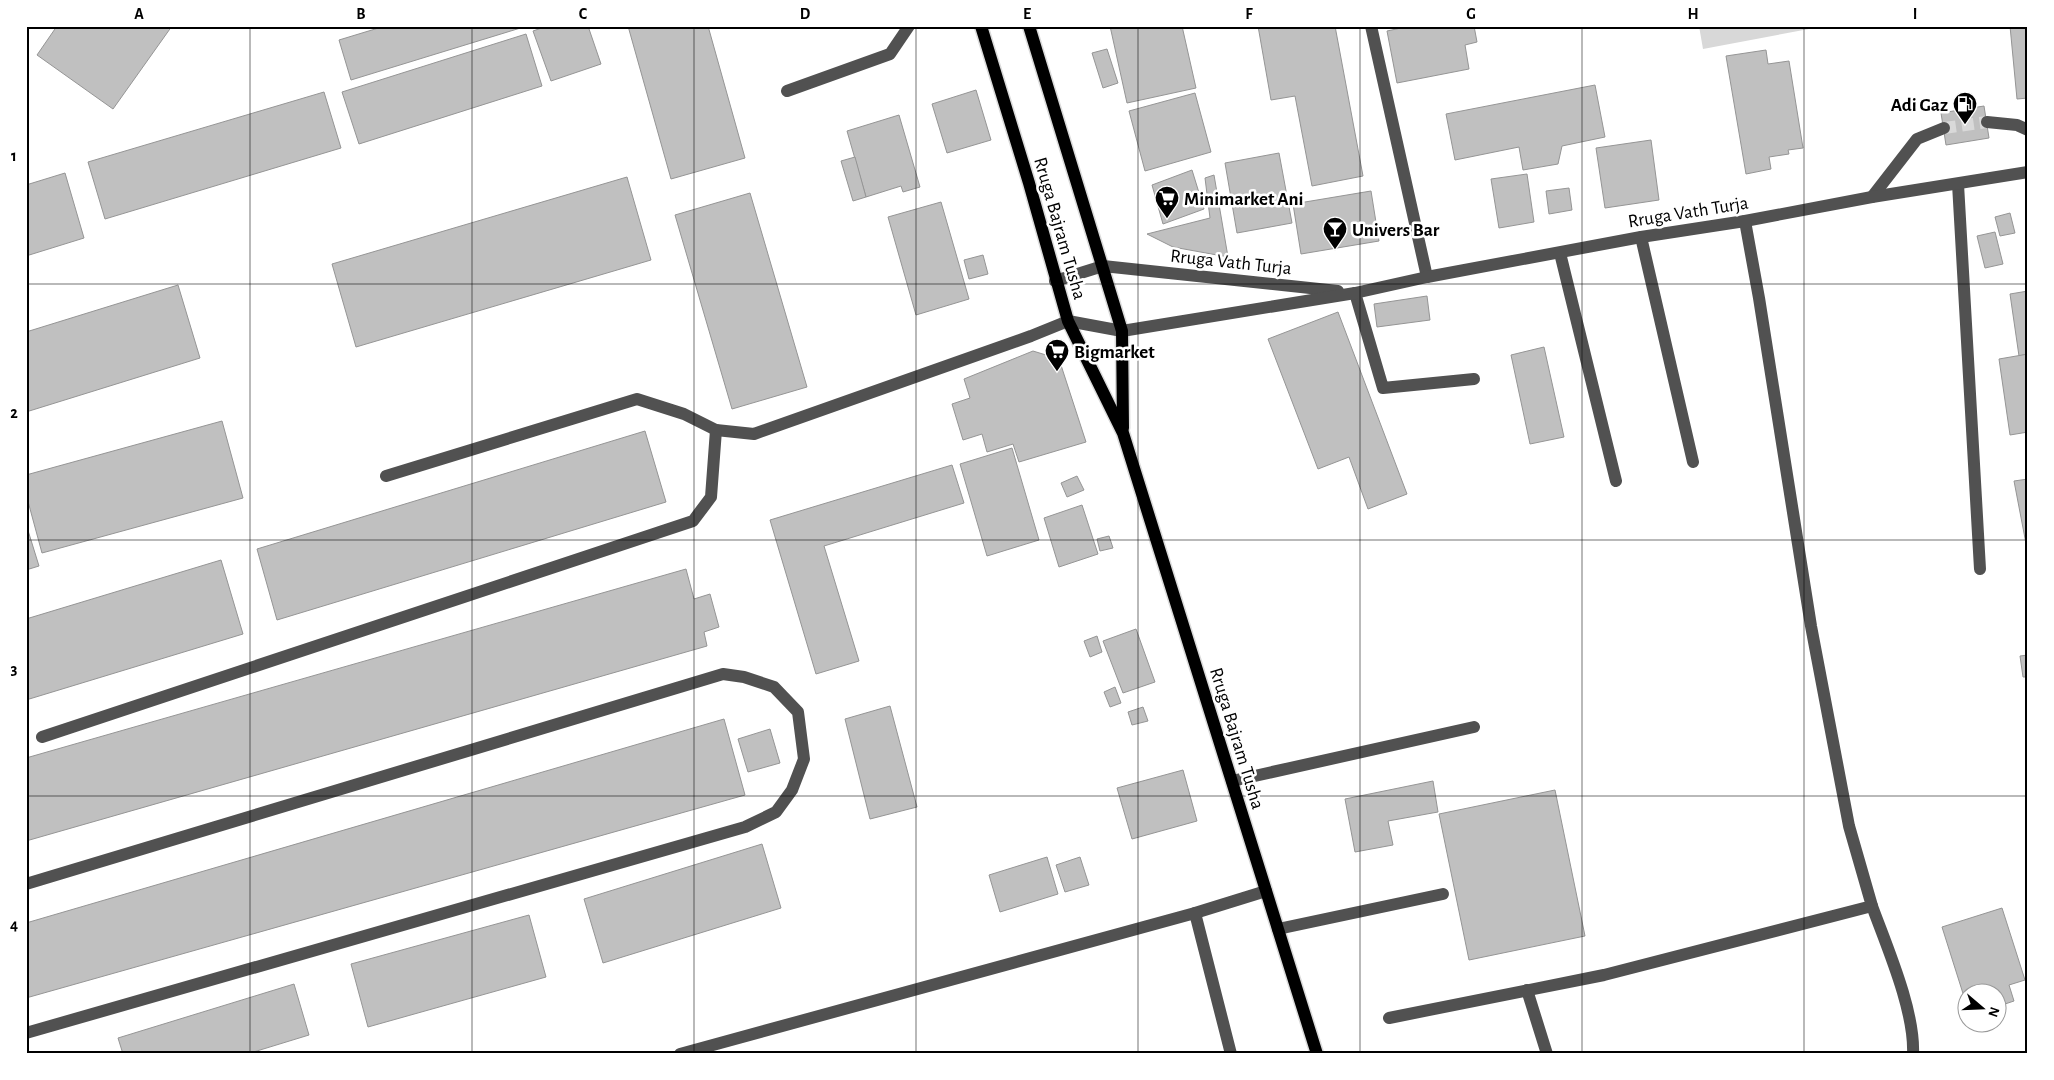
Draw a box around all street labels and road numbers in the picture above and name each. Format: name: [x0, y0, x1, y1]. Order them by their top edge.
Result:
street label: Rruga Bajram Tusha: [1030, 155, 1089, 302]
street label: Rruga Vath Turja: [1627, 194, 1750, 231]
street label: Rruga Vath Turja: [1169, 247, 1293, 278]
street label: Rruga Bajram Tusha: [1206, 665, 1267, 812]

